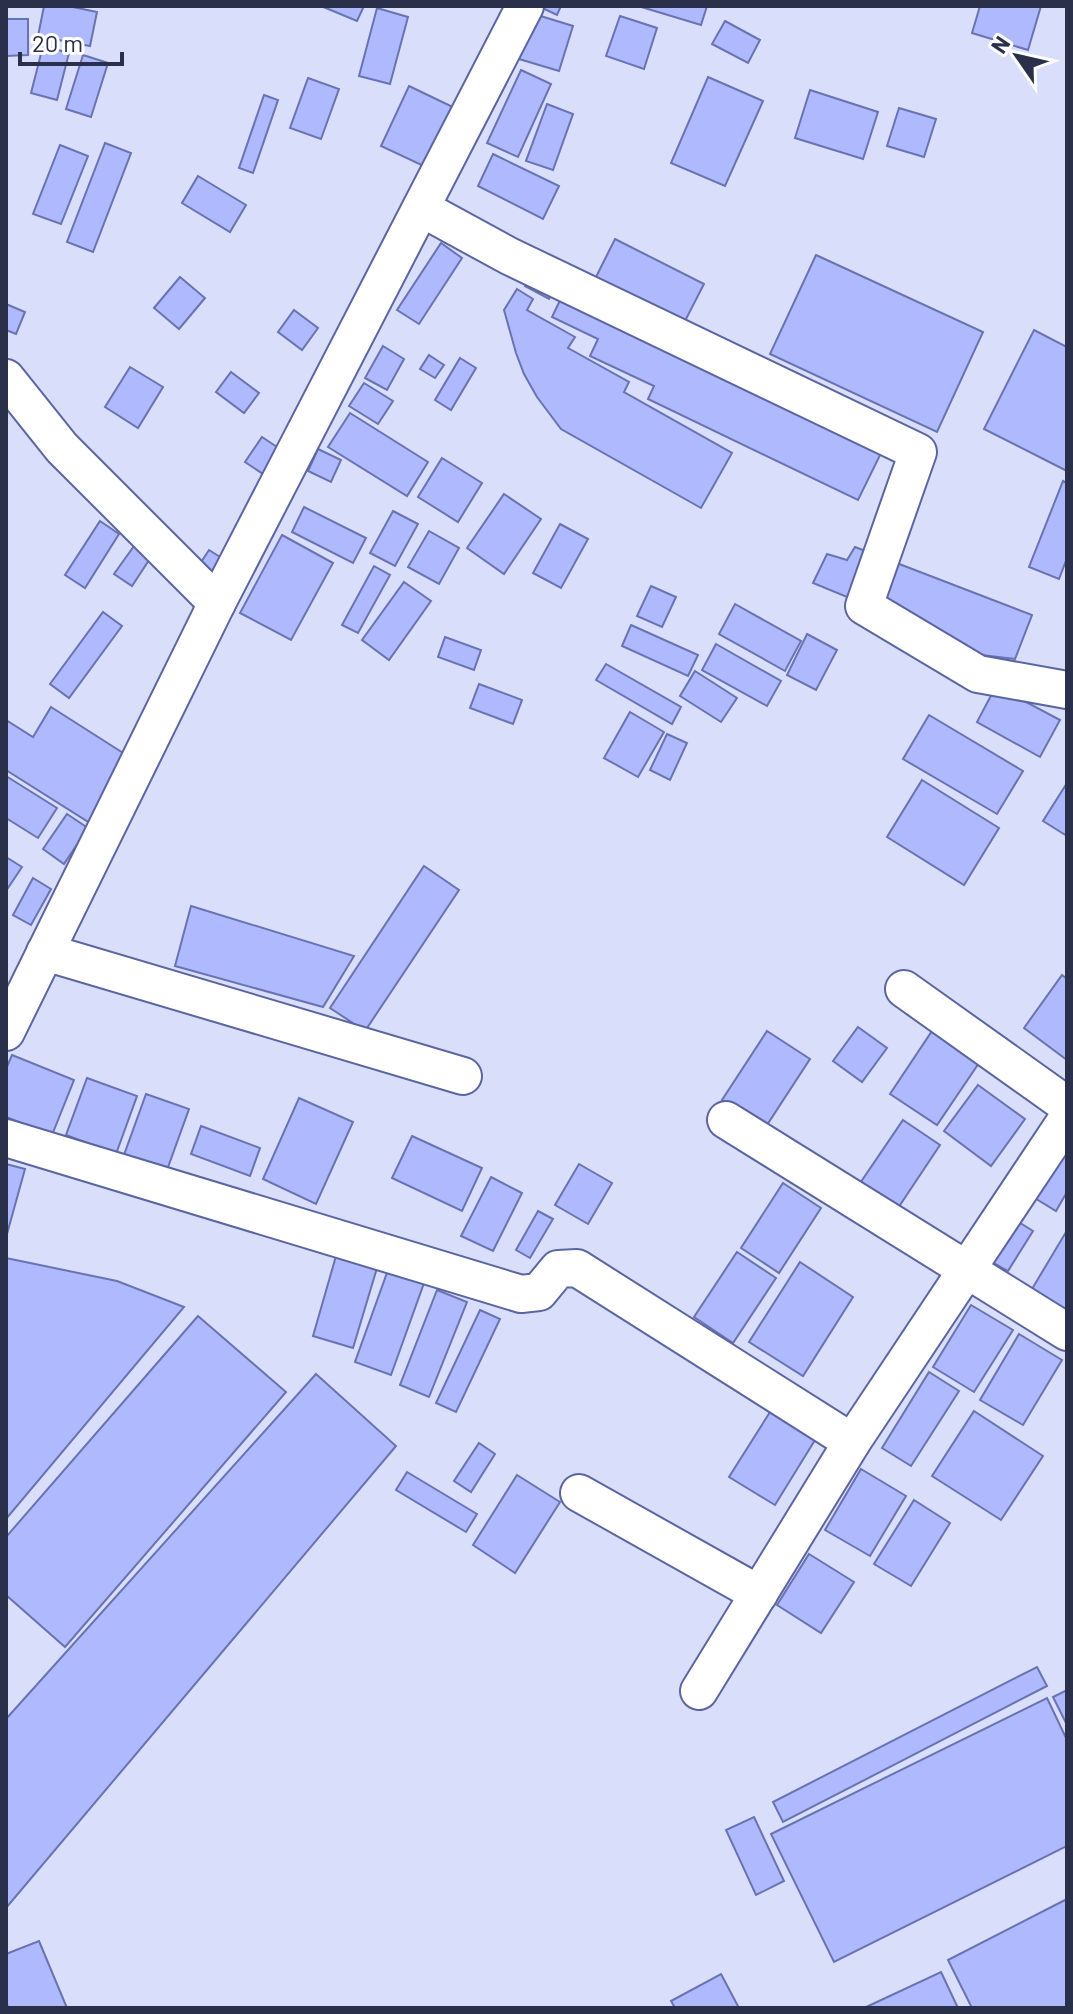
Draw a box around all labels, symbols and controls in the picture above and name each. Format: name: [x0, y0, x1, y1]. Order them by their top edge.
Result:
scale bar: [20, 16, 122, 66]
north arrow: [977, 16, 1057, 96]
text: 20 m: [32, 28, 83, 57]
text: N: [985, 31, 1014, 58]

